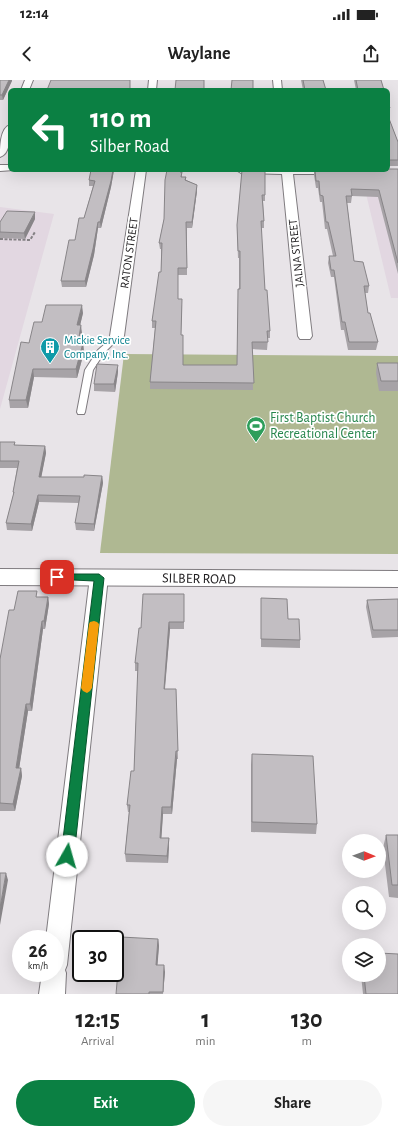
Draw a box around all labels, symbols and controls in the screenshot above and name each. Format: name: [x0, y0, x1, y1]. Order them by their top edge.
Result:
text: 12:14: [20, 6, 49, 21]
icon: back: [16, 43, 38, 65]
icon: share: [360, 43, 382, 65]
text: Waylane: [167, 45, 231, 63]
icon: left: [24, 104, 76, 156]
text: 110 m: [90, 105, 152, 133]
text: Silber Road: [90, 138, 169, 156]
street label: RATON STREET: [118, 217, 140, 289]
street label: JALNA STREET: [286, 218, 306, 288]
place label: Mickie Service Company, Inc.: [64, 334, 130, 361]
building icon: Mickie Service Company, Inc.: [39, 336, 61, 364]
place label: First Baptist Church Recreational Center: [270, 411, 377, 441]
sports icon: First Baptist Church Recreational Center: [245, 415, 267, 443]
pin: [40, 560, 74, 594]
icon: arrive: [46, 566, 68, 588]
street label: SILBER ROAD: [162, 571, 236, 587]
north arrow: [342, 834, 386, 878]
map controls: [342, 834, 386, 982]
position arrow: [46, 835, 88, 877]
button: search: [342, 886, 386, 930]
speed limit sign: 30: [72, 930, 124, 982]
button: layers: [342, 938, 386, 982]
text: 26: [28, 941, 48, 961]
text: km/h: [28, 961, 48, 971]
text: 12:15: [75, 1008, 120, 1032]
text: 1: [201, 1008, 210, 1032]
text: 130: [291, 1008, 323, 1032]
text: Arrival: [81, 1035, 114, 1048]
text: min: [195, 1035, 216, 1048]
text: m: [302, 1035, 312, 1048]
button: Exit: [16, 1080, 195, 1126]
button: Share: [203, 1080, 382, 1126]

